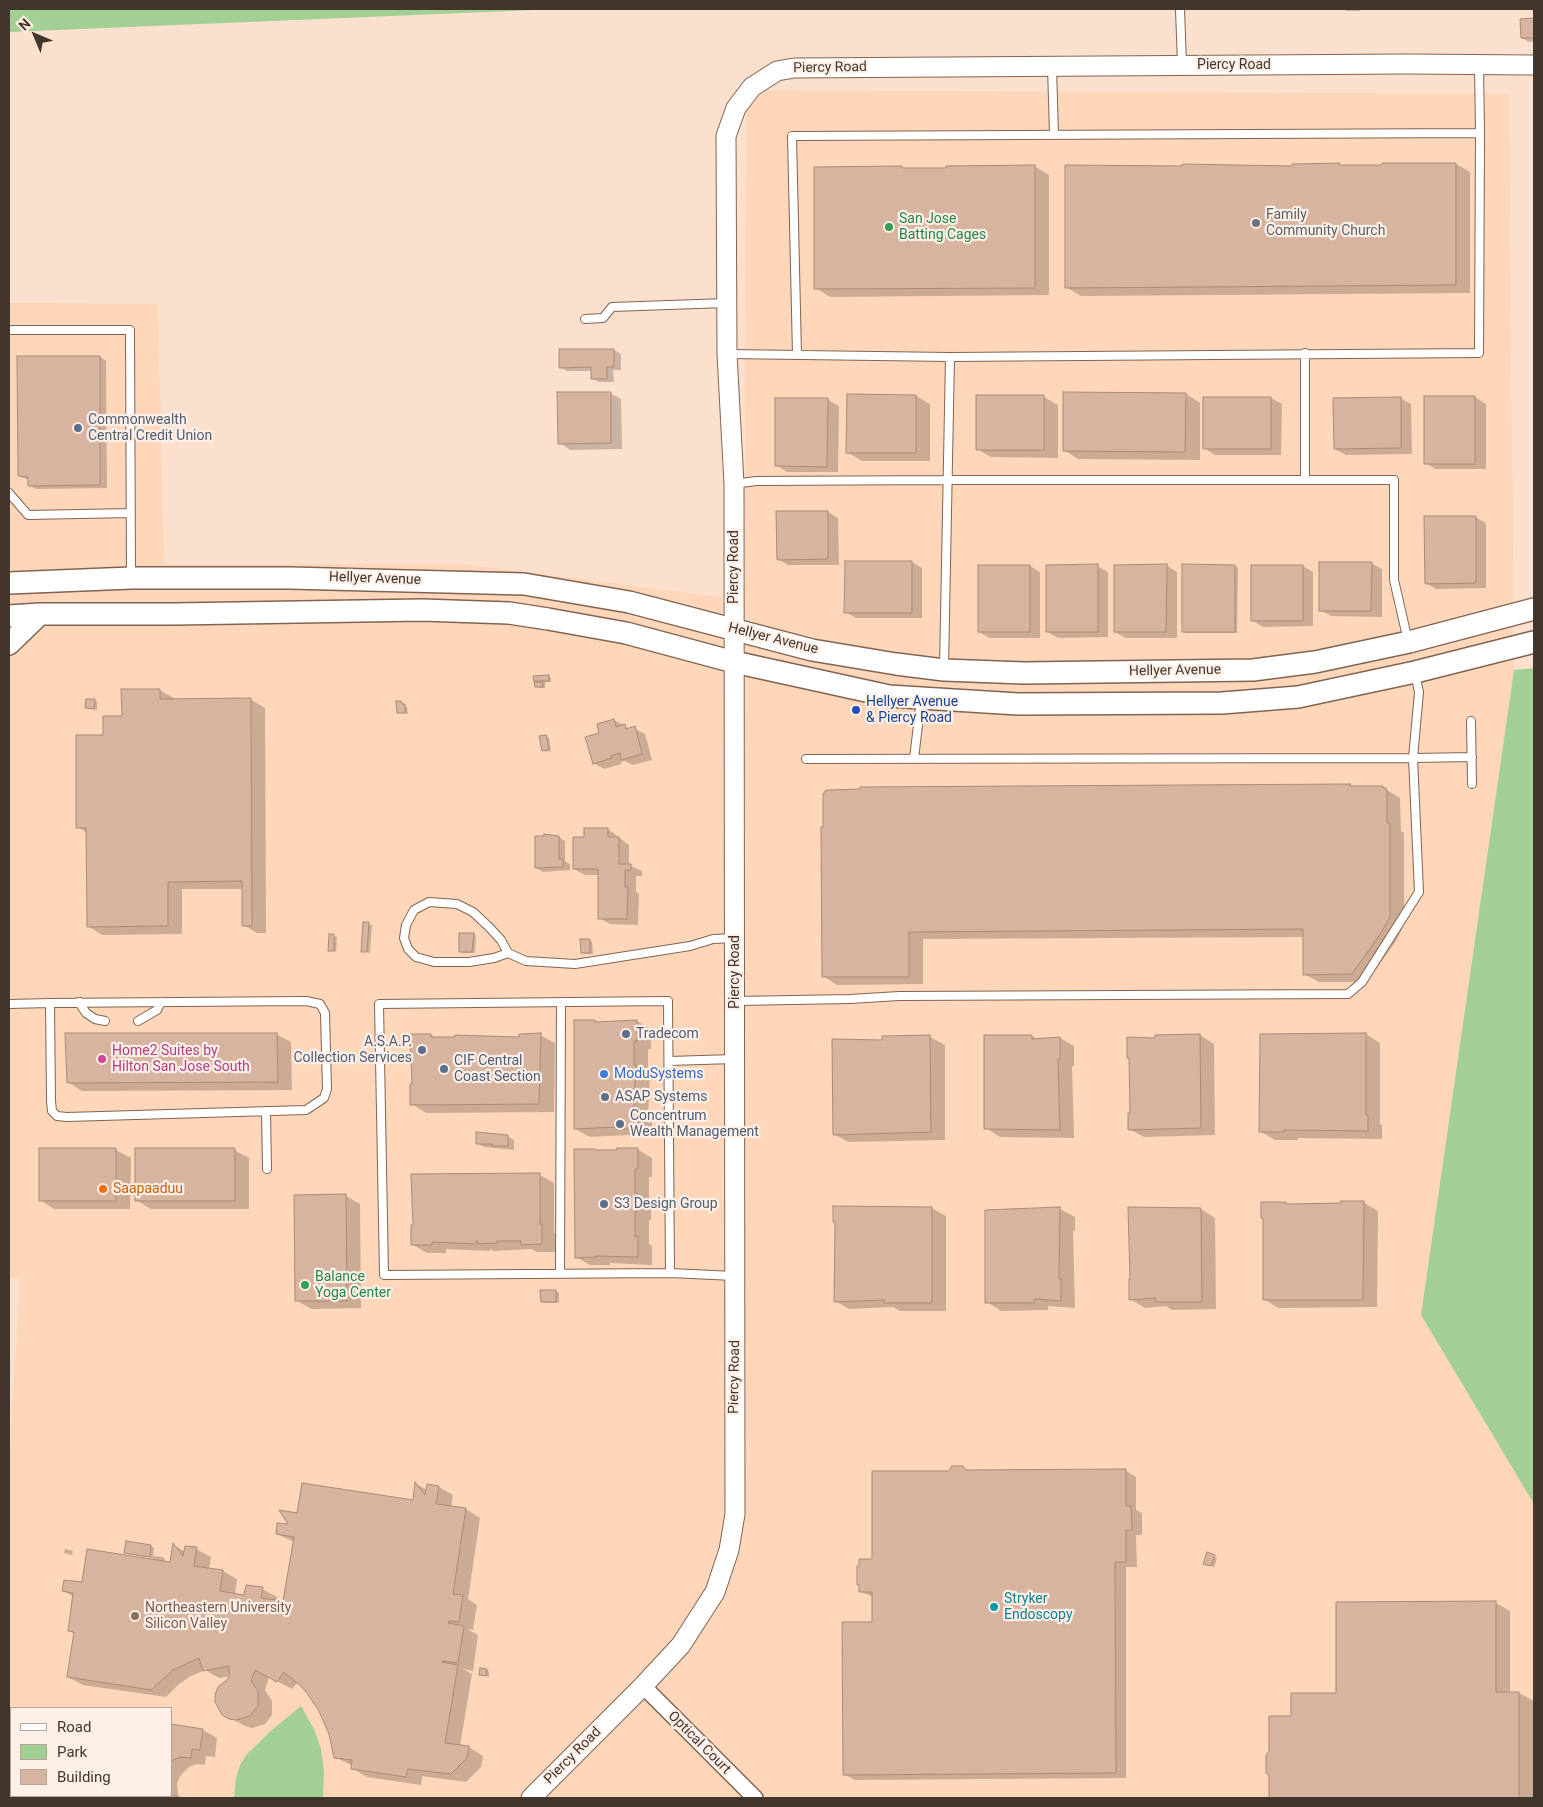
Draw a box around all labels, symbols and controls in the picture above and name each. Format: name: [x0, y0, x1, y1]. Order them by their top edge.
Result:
north arrow: [10, 10, 60, 60]
text: N: [15, 15, 34, 34]
street label: Piercy Road: [1197, 57, 1271, 73]
street label: Piercy Road: [793, 59, 867, 77]
place label: Family Community Church: [1266, 207, 1385, 240]
place label: San Jose Batting Cages: [899, 211, 986, 243]
marker: Family Community Church: [1250, 217, 1262, 229]
marker: San Jose Batting Cages: [883, 221, 895, 233]
place label: Commonwealth Central Credit Union: [88, 412, 212, 444]
marker: Commonwealth Central Credit Union: [72, 422, 84, 434]
street label: Piercy Road: [726, 530, 742, 604]
street label: Hellyer Avenue: [329, 569, 421, 589]
street label: Hellyer Avenue: [726, 620, 820, 658]
street label: Hellyer Avenue: [1129, 662, 1221, 680]
place label: Hellyer Avenue & Piercy Road: [866, 694, 958, 726]
marker: Hellyer Avenue & Piercy Road: [850, 704, 862, 716]
street label: Piercy Road: [727, 935, 743, 1009]
place label: Tradecom: [636, 1026, 699, 1042]
marker: Tradecom: [620, 1028, 632, 1040]
place label: A.S.A.P. Collection Services: [293, 1034, 412, 1066]
place label: Home2 Suites by Hilton San Jose South: [112, 1043, 250, 1076]
marker: A.S.A.P. Collection Services: [416, 1044, 428, 1056]
marker: Home2 Suites by Hilton San Jose South: [96, 1053, 108, 1065]
place label: CIF Central Coast Section: [454, 1053, 541, 1086]
marker: CIF Central Coast Section: [438, 1063, 450, 1075]
place label: ModuSystems: [614, 1066, 703, 1082]
marker: ModuSystems: [598, 1068, 610, 1080]
place label: ASAP Systems: [615, 1089, 708, 1105]
marker: ASAP Systems: [599, 1091, 611, 1103]
place label: Concentrum Wealth Management: [630, 1108, 759, 1140]
marker: Concentrum Wealth Management: [614, 1118, 626, 1130]
place label: Saapaaduu: [113, 1181, 183, 1197]
marker: Saapaaduu: [97, 1183, 109, 1195]
place label: S3 Design Group: [614, 1196, 718, 1212]
marker: S3 Design Group: [598, 1198, 610, 1210]
place label: Balance Yoga Center: [315, 1269, 391, 1302]
marker: Balance Yoga Center: [299, 1279, 311, 1291]
street label: Piercy Road: [726, 1340, 744, 1414]
place label: Stryker Endoscopy: [1004, 1591, 1073, 1624]
place label: Northeastern University Silicon Valley: [145, 1600, 291, 1632]
marker: Stryker Endoscopy: [988, 1601, 1000, 1613]
marker: Northeastern University Silicon Valley: [129, 1610, 141, 1622]
legend: [10, 1707, 172, 1797]
street label: Optical Court: [664, 1708, 734, 1778]
text: Road: [57, 1718, 91, 1736]
street label: Piercy Road: [541, 1724, 605, 1788]
text: Park: [57, 1743, 87, 1761]
text: Building: [57, 1768, 111, 1786]

